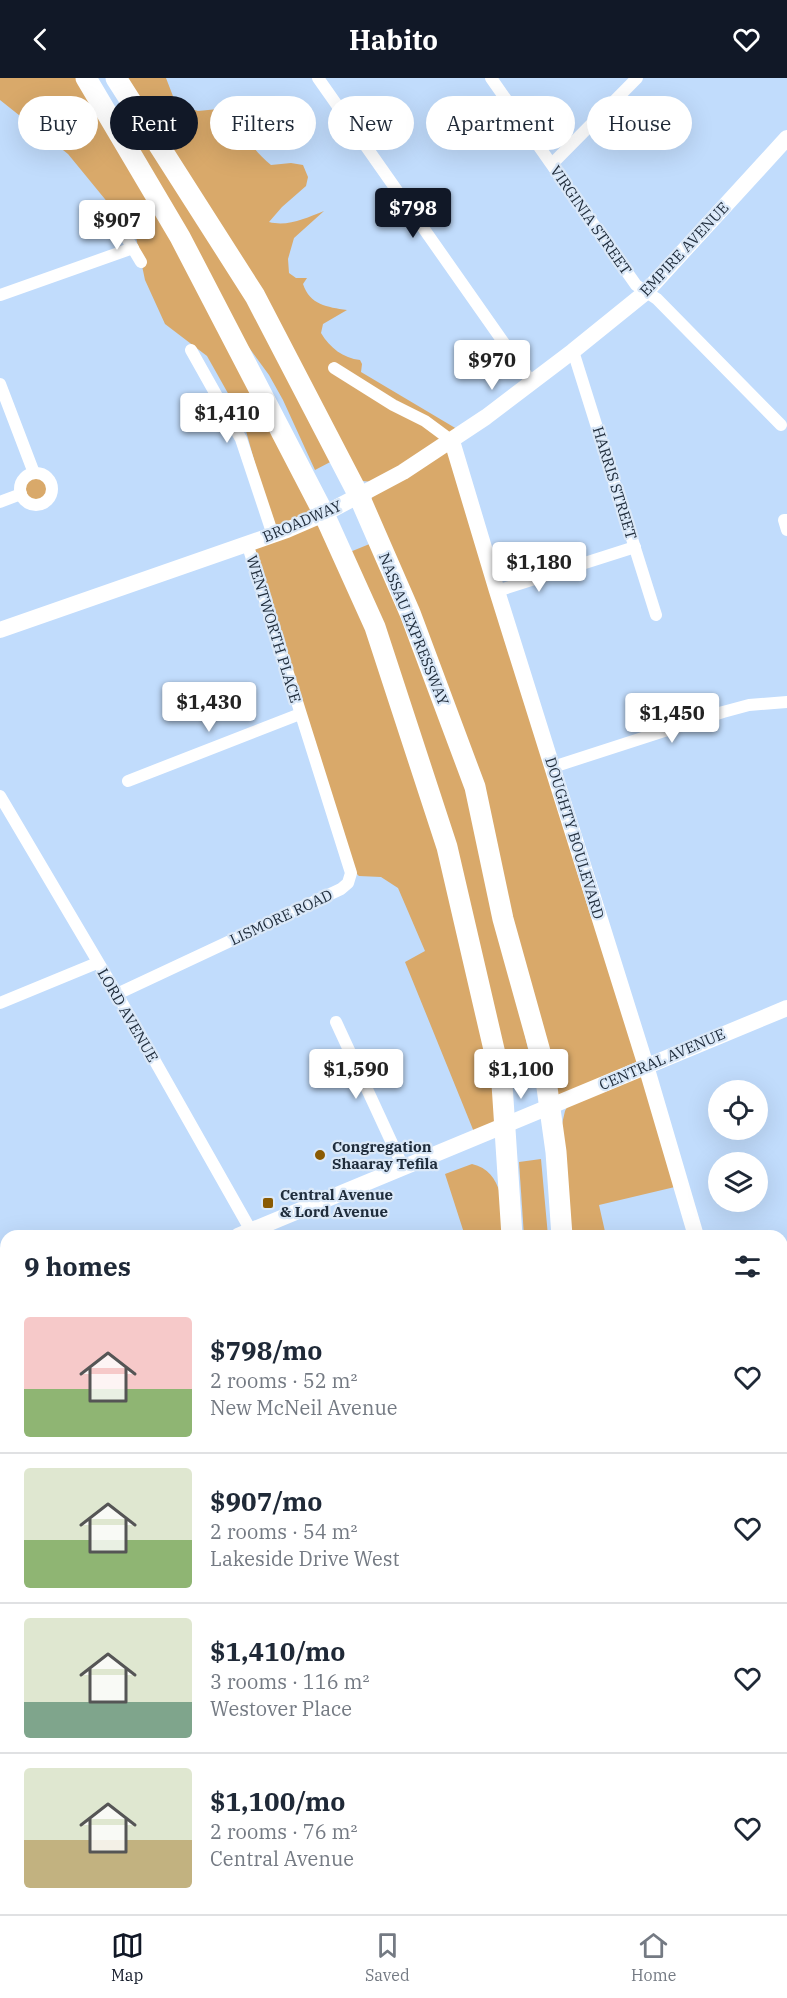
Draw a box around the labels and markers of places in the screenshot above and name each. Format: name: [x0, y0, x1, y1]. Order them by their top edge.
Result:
pin: $798: [377, 188, 449, 239]
pin: $907: [81, 200, 153, 251]
pin: $970: [456, 340, 528, 391]
pin: $1,410: [178, 393, 276, 444]
pin: $1,180: [490, 542, 588, 593]
pin: $1,430: [160, 682, 258, 733]
pin: $1,450: [623, 693, 721, 744]
pin: $1,590: [307, 1049, 405, 1100]
pin: $1,100: [472, 1049, 570, 1100]
place label: Congregation Shaaray Tefila: [332, 1137, 438, 1173]
marker: Congregation Shaaray Tefila: [313, 1148, 327, 1162]
place label: Central Avenue & Lord Avenue: [280, 1185, 393, 1221]
marker: Central Avenue & Lord Avenue: [261, 1196, 275, 1210]

